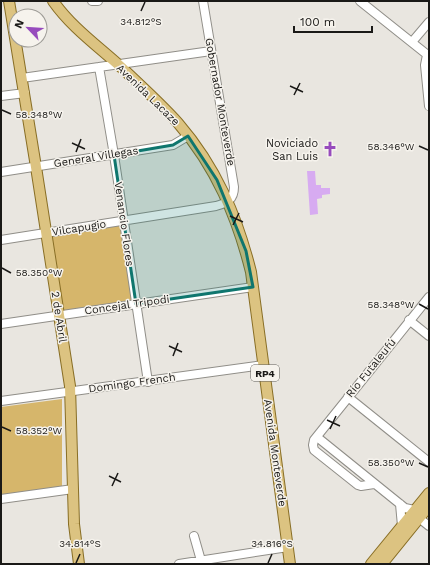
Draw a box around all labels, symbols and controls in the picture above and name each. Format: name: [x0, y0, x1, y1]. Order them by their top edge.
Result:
north arrow: [8, 8, 48, 48]
scale bar: [294, 8, 372, 34]
text: 100 m: [300, 15, 335, 29]
text: 34.812°S: [120, 16, 162, 27]
text: N: [12, 18, 27, 30]
street label: Gobernador Monteverde: [202, 37, 238, 167]
street label: Avenida Lacaze: [114, 62, 182, 128]
text: 58.348°W: [16, 109, 63, 120]
place label: Noviciado San Luis: [266, 137, 318, 163]
church icon: Noviciado San Luis: [321, 140, 339, 158]
text: 58.346°W: [368, 141, 415, 152]
street label: General Villegas: [53, 144, 139, 170]
street label: Venancio Flores: [112, 181, 136, 267]
street label: Vilcapugio: [51, 217, 107, 239]
text: 58.350°W: [16, 267, 63, 278]
street label: 2 de Abril: [49, 290, 70, 344]
street label: Concejal Tripodi: [84, 293, 170, 317]
text: 58.348°W: [368, 299, 415, 310]
street label: Río Futaleufú: [343, 336, 399, 400]
road number: RP4: [251, 365, 279, 381]
street label: Domingo French: [88, 370, 176, 396]
street label: Avenida Monteverde: [261, 398, 289, 508]
text: 58.352°W: [16, 425, 63, 436]
text: 58.350°W: [368, 457, 415, 468]
text: 34.814°S: [59, 538, 101, 549]
text: 34.816°S: [251, 538, 293, 549]

